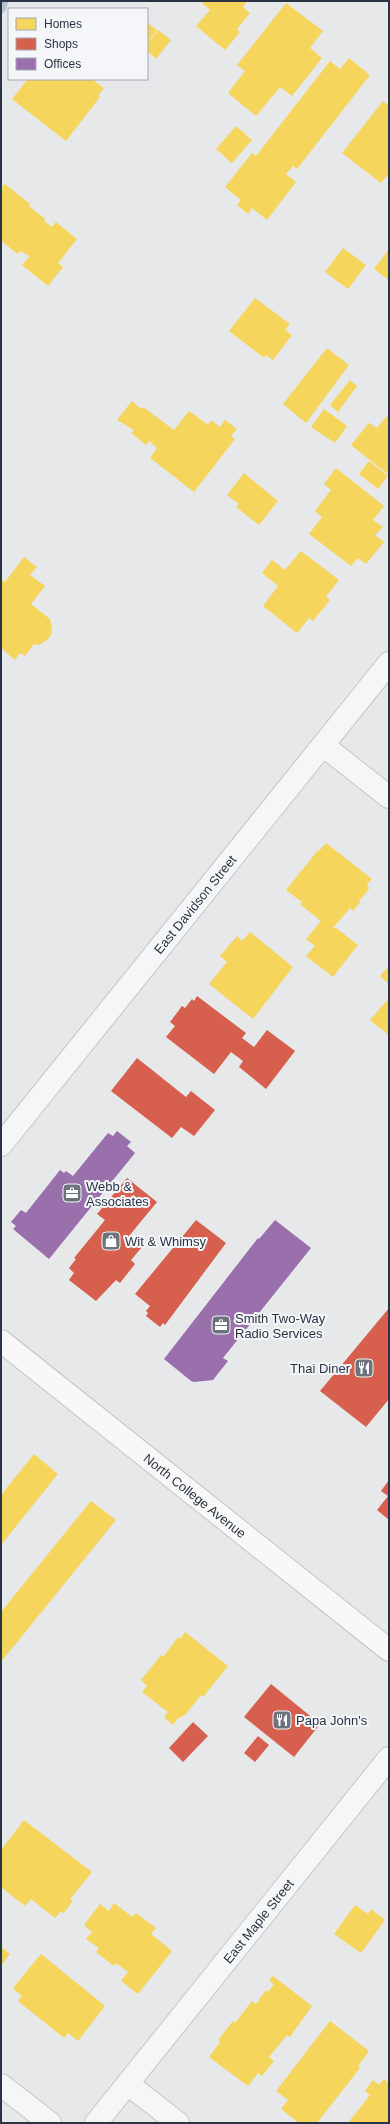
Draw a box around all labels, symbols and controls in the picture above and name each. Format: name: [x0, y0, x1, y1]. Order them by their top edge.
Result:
legend: [8, 8, 148, 80]
text: Homes: [44, 17, 82, 31]
text: Shops: [44, 37, 78, 51]
text: Offices: [44, 57, 81, 71]
street label: East Davidson Street: [151, 852, 239, 957]
place label: Webb & Associates: [86, 1179, 149, 1209]
office icon: Webb & Associates: [61, 1182, 83, 1204]
shop icon: Wit & Whimsy: [100, 1230, 122, 1252]
place label: Wit & Whimsy: [125, 1234, 206, 1249]
place label: Smith Two-Way Radio Services: [235, 1311, 326, 1341]
office icon: Smith Two-Way Radio Services: [210, 1314, 232, 1336]
restaurant icon: Thai Diner: [353, 1357, 375, 1379]
place label: Thai Diner: [290, 1361, 351, 1376]
street label: North College Avenue: [141, 1450, 249, 1541]
restaurant icon: Papa John's: [271, 1709, 293, 1731]
place label: Papa John's: [296, 1713, 368, 1728]
street label: East Maple Street: [220, 1876, 297, 1966]

